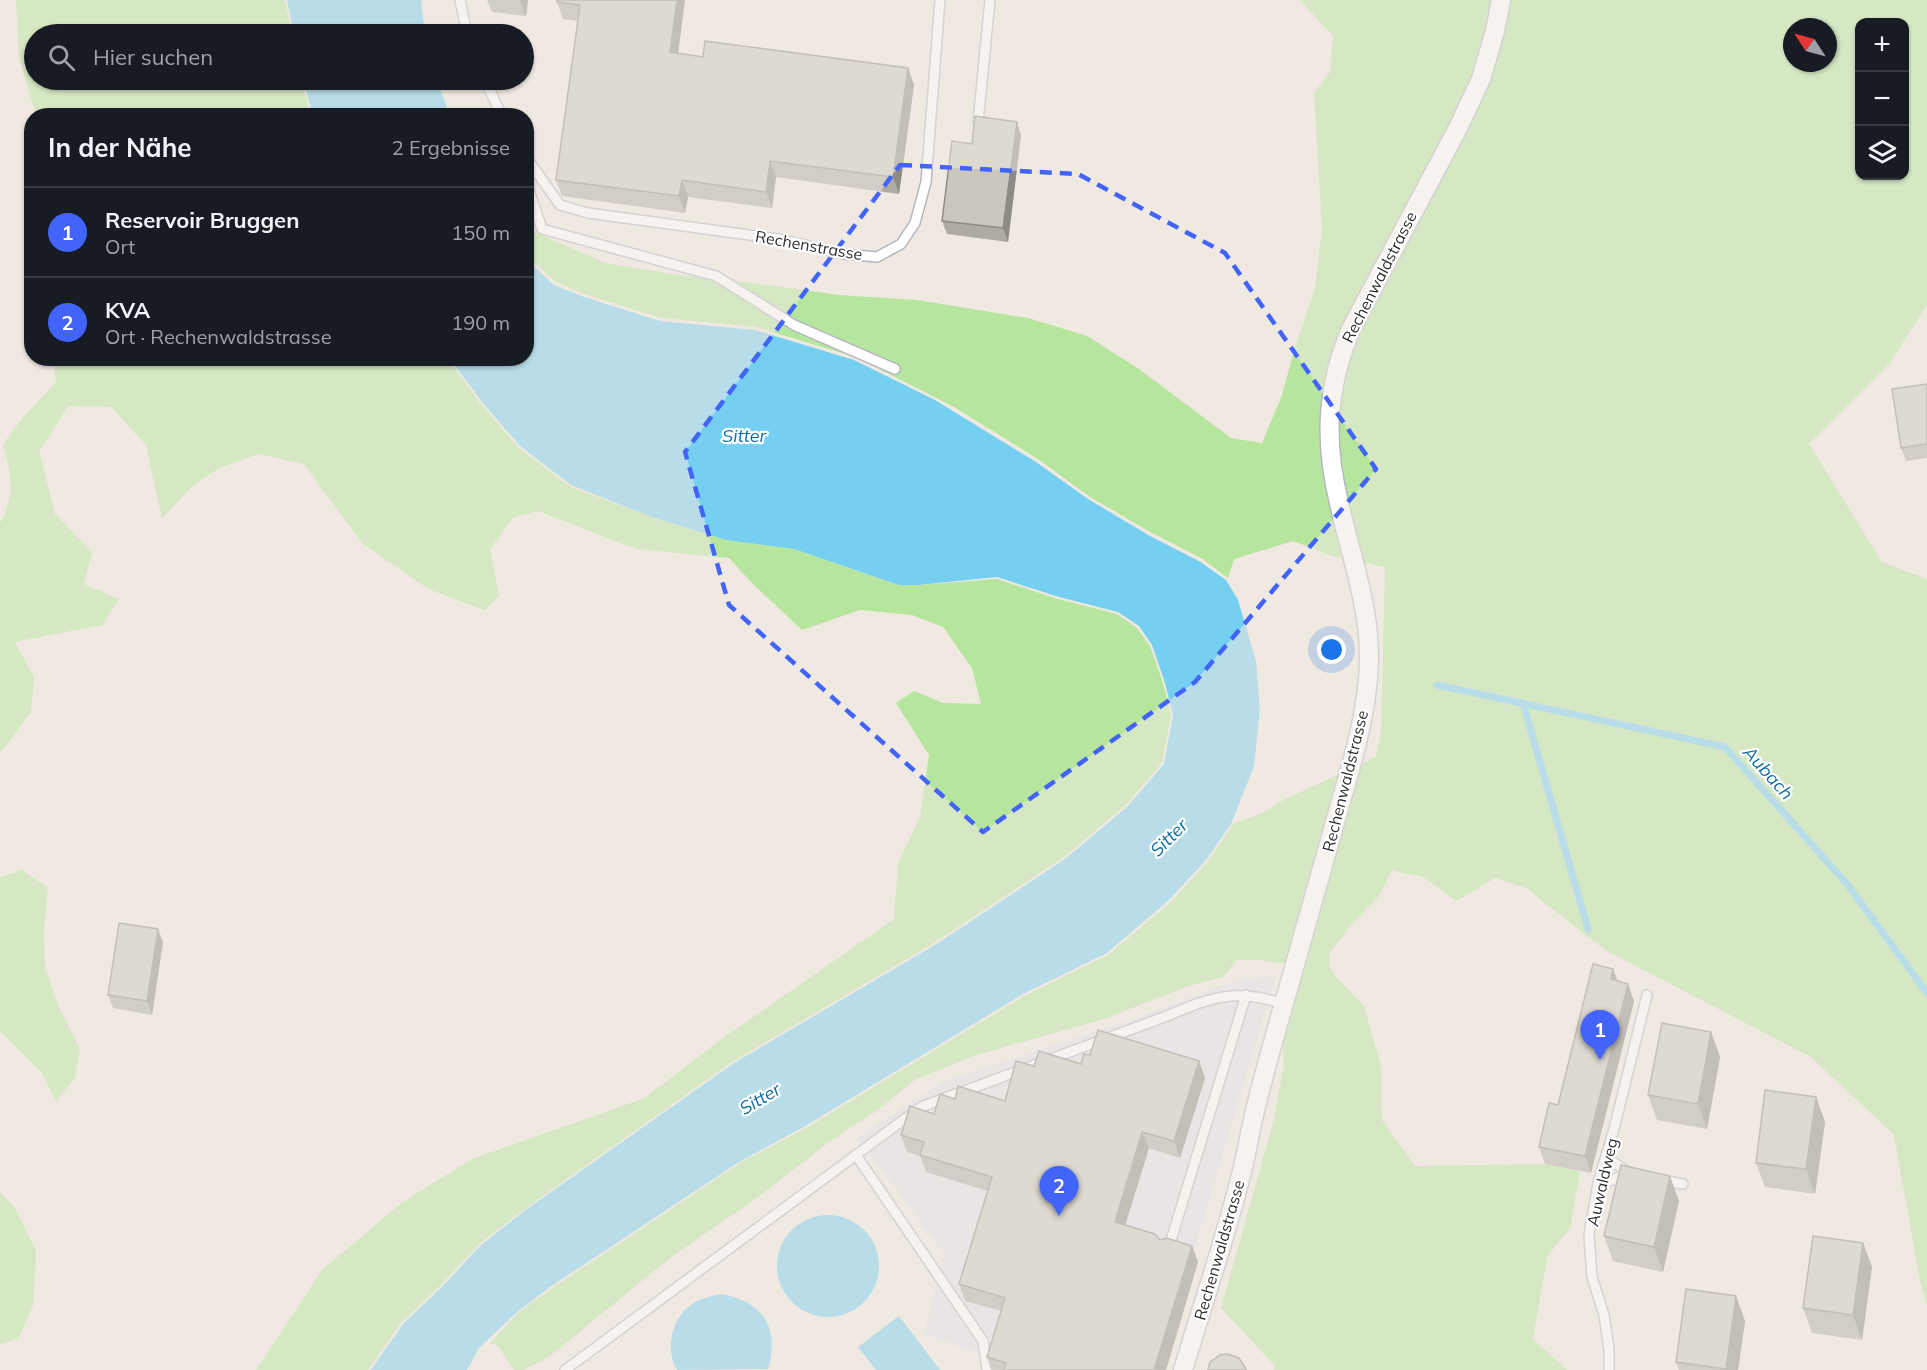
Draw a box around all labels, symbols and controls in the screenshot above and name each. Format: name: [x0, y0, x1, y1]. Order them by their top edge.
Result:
north arrow: [1783, 18, 1837, 72]
map controls: [1855, 18, 1909, 180]
button: +: [1855, 18, 1909, 72]
search box: [24, 24, 534, 90]
icon: search: [45, 41, 78, 74]
text: Hier suchen: [93, 43, 213, 71]
button: −: [1855, 72, 1909, 126]
button: layers: [1855, 126, 1909, 180]
text: In der Nähe: [48, 131, 192, 164]
text: 2 Ergebnisse: [392, 135, 510, 160]
text: Reservoir Bruggen: [105, 206, 299, 234]
street label: Rechenwaldstrasse: [1337, 208, 1421, 346]
text: 1: [62, 220, 74, 245]
text: 150 m: [451, 220, 510, 245]
street label: Rechenstrasse: [754, 226, 864, 264]
text: Ort: [105, 234, 135, 259]
text: KVA: [105, 296, 150, 324]
text: 2: [62, 310, 74, 335]
text: 190 m: [451, 310, 510, 335]
text: Ort · Rechenwaldstrasse: [105, 324, 332, 349]
water label: Sitter: [722, 424, 768, 447]
your location: [1317, 635, 1346, 664]
street label: Rechenwaldstrasse: [1318, 708, 1372, 854]
water label: Aubach: [1738, 740, 1799, 804]
water label: Sitter: [1145, 813, 1193, 861]
pin: 1: [1580, 1010, 1620, 1060]
water label: Sitter: [735, 1077, 786, 1120]
street label: Auwaldweg: [1582, 1136, 1622, 1228]
pin: 2: [1040, 1166, 1078, 1216]
street label: Rechenwaldstrasse: [1189, 1178, 1249, 1322]

